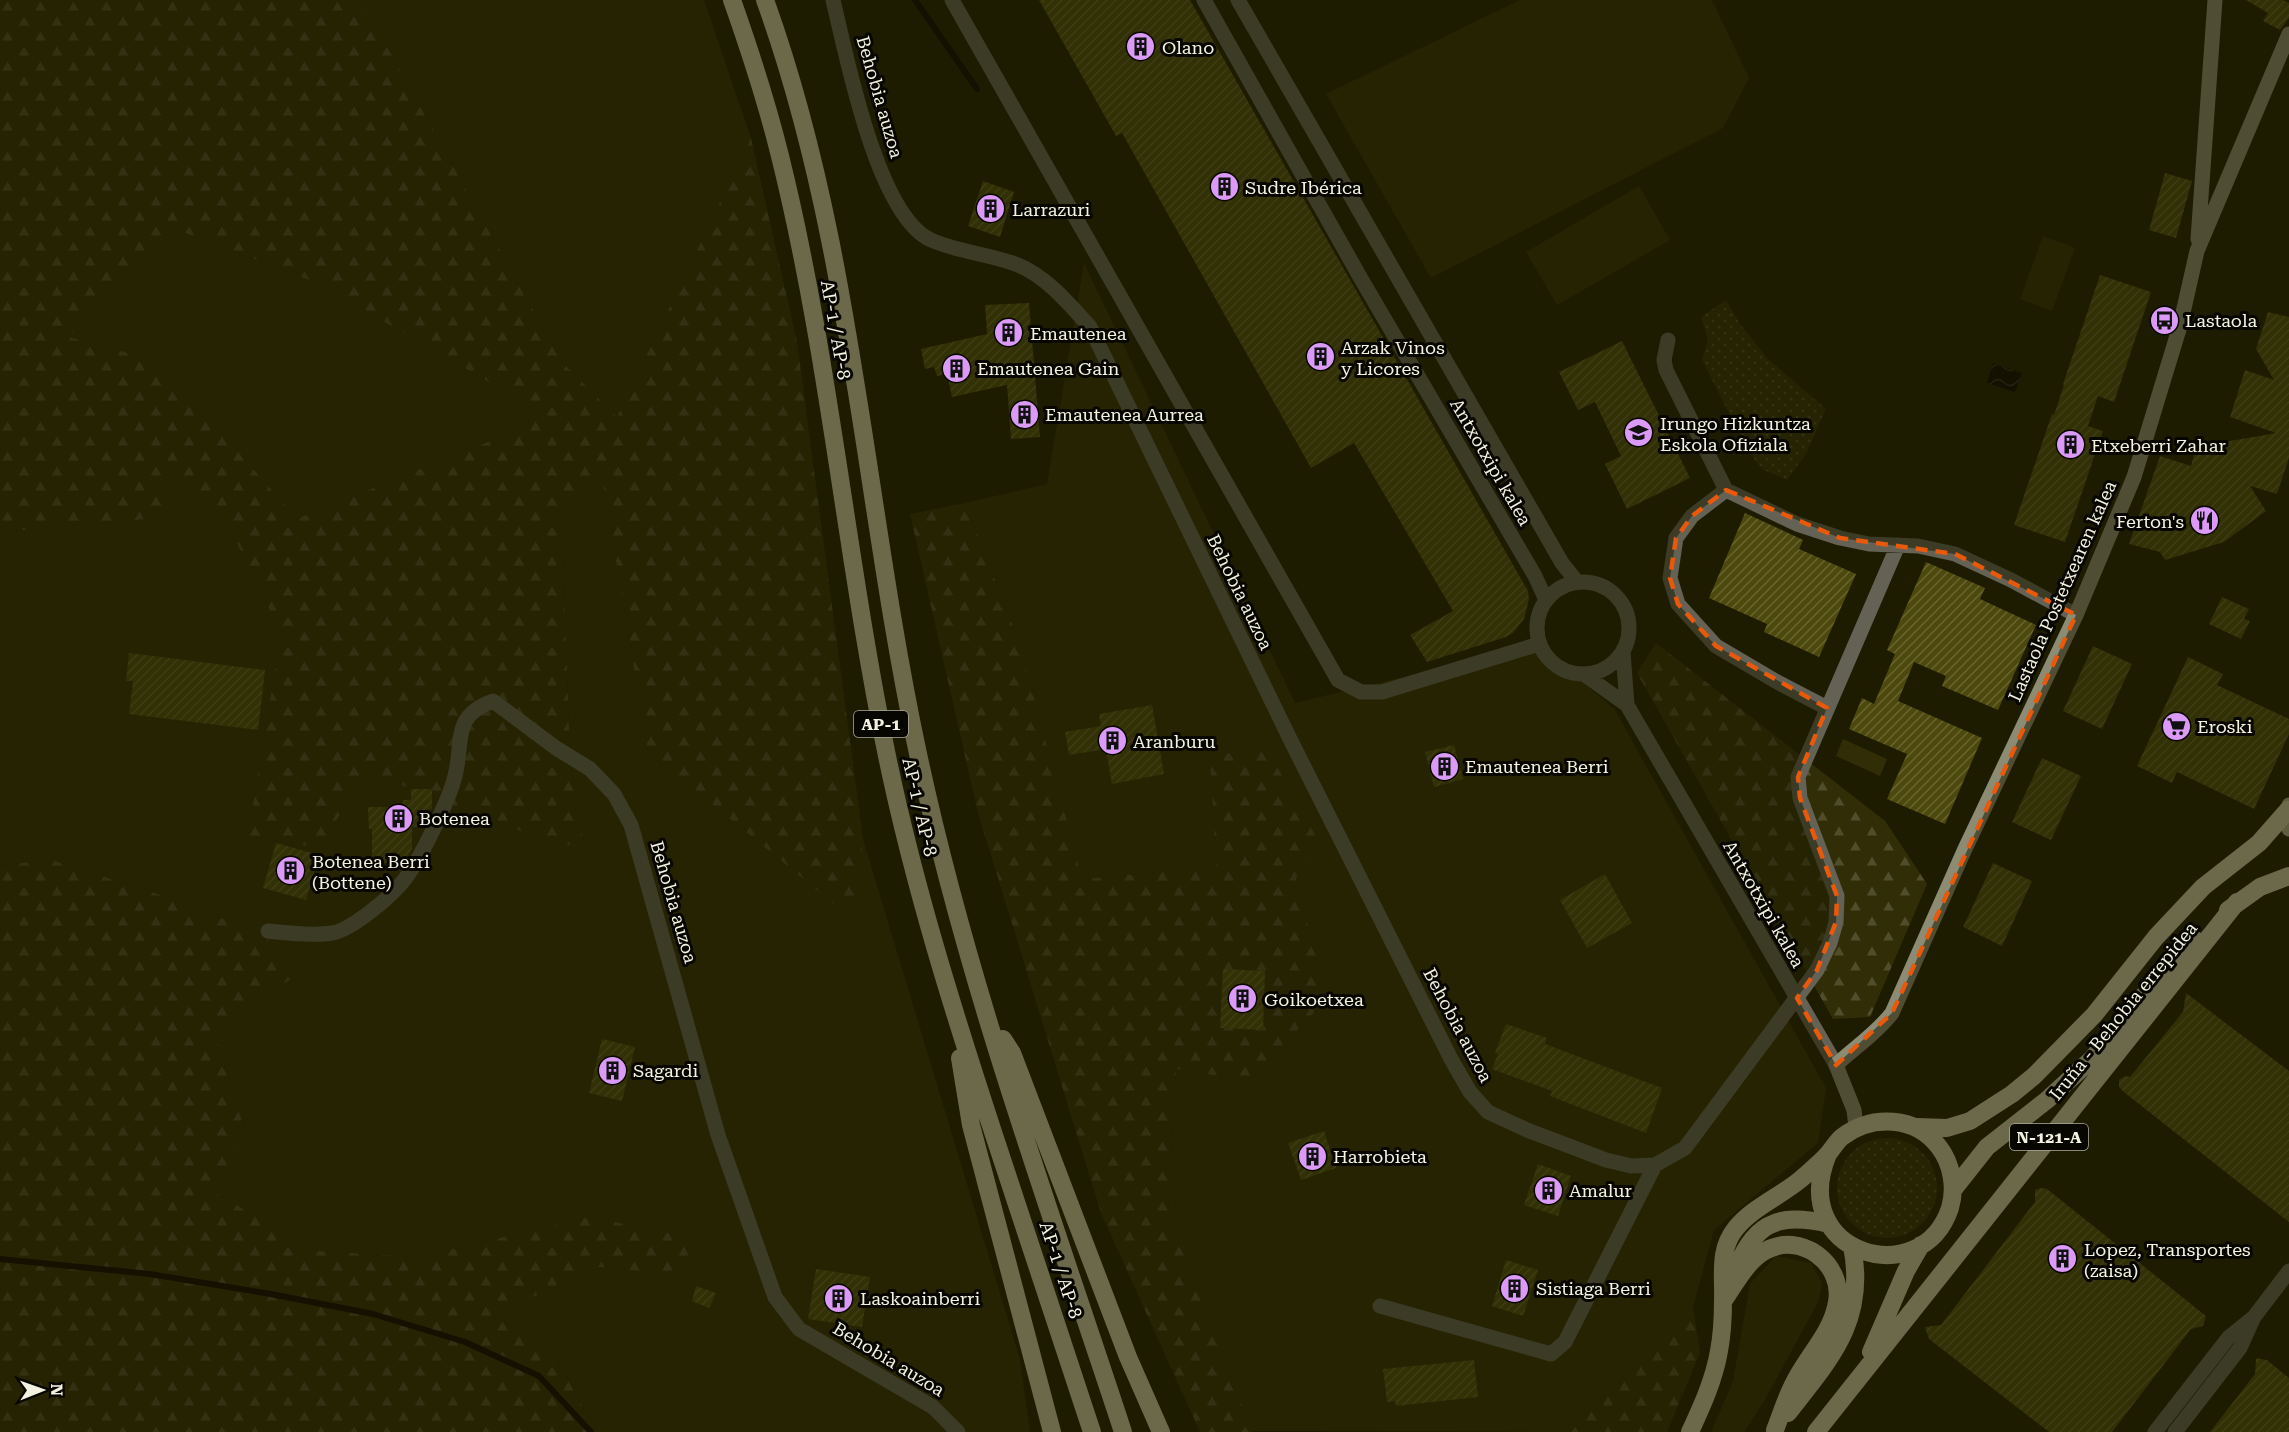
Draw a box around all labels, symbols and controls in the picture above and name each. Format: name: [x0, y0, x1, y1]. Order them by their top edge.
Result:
building icon: Olano: [1125, 31, 1157, 63]
street label: Behobia auzoa: [853, 33, 908, 161]
place label: Olano: [1162, 37, 1214, 58]
building icon: Sudre Ibérica: [1208, 171, 1240, 203]
place label: Sudre Ibérica: [1245, 177, 1362, 198]
building icon: Larrazuri: [975, 193, 1007, 225]
place label: Larrazuri: [1012, 199, 1091, 220]
street label: AP-1 / AP-8: [817, 279, 855, 381]
bus stop icon: Lastaola: [2148, 304, 2180, 336]
place label: Lastaola: [2185, 310, 2257, 331]
building icon: Emautenea: [993, 317, 1025, 349]
place label: Emautenea: [1030, 323, 1127, 344]
place label: Arzak Vinos y Licores: [1341, 337, 1445, 379]
building icon: Arzak Vinos y Licores: [1304, 341, 1336, 373]
building icon: Emautenea Gain: [940, 352, 972, 384]
place label: Emautenea Gain: [977, 358, 1120, 379]
street label: Antxotxipi kalea: [1446, 395, 1536, 530]
building icon: Emautenea Aurrea: [1008, 398, 1040, 430]
place label: Emautenea Aurrea: [1045, 404, 1204, 425]
place label: Irungo Hizkuntza Eskola Ofiziala: [1660, 413, 1811, 455]
school or university icon: Irungo Hizkuntza Eskola Ofiziala: [1623, 417, 1655, 449]
building icon: Etxeberri Zahar: [2054, 429, 2086, 461]
place label: Etxeberri Zahar: [2091, 435, 2226, 456]
street label: Lastaola Postetxearen kalea: [2004, 477, 2120, 705]
restaurant icon: Ferton's: [2189, 505, 2221, 537]
place label: Ferton's: [2116, 511, 2184, 532]
street label: Behobia auzoa: [1203, 531, 1277, 654]
supermarket icon: Eroski: [2160, 710, 2192, 742]
road number: AP-1: [854, 711, 908, 737]
place label: Eroski: [2197, 716, 2253, 737]
building icon: Aranburu: [1096, 725, 1128, 757]
place label: Aranburu: [1133, 731, 1215, 752]
building icon: Emautenea Berri: [1428, 750, 1460, 782]
street label: AP-1 / AP-8: [898, 756, 942, 858]
place label: Emautenea Berri: [1465, 756, 1609, 777]
building icon: Botenea: [382, 802, 414, 834]
place label: Botenea: [419, 808, 490, 829]
street label: Antxotxipi kalea: [1719, 837, 1809, 972]
street label: Behobia auzoa: [647, 838, 702, 966]
place label: Botenea Berri (Bottene): [312, 851, 430, 893]
building icon: Botenea Berri (Bottene): [275, 855, 307, 887]
street label: Iruña - Behobia errepidea: [2045, 918, 2201, 1104]
street label: Behobia auzoa: [1419, 964, 1497, 1086]
building icon: Goikoetxea: [1227, 983, 1259, 1015]
place label: Goikoetxea: [1264, 989, 1364, 1010]
building icon: Sagardi: [596, 1054, 628, 1086]
place label: Sagardi: [633, 1060, 699, 1081]
road number: N-121-A: [2010, 1124, 2088, 1150]
building icon: Harrobieta: [1296, 1140, 1328, 1172]
place label: Harrobieta: [1333, 1146, 1427, 1167]
building icon: Amalur: [1532, 1174, 1564, 1206]
place label: Amalur: [1569, 1180, 1632, 1201]
street label: AP-1 / AP-8: [1035, 1219, 1087, 1321]
place label: Lopez, Transportes (zaisa): [2084, 1239, 2251, 1281]
building icon: Lopez, Transportes (zaisa): [2047, 1243, 2079, 1275]
building icon: Sistiaga Berri: [1499, 1272, 1531, 1304]
place label: Sistiaga Berri: [1536, 1278, 1651, 1299]
building icon: Laskoainberri: [823, 1282, 855, 1314]
place label: Laskoainberri: [860, 1288, 980, 1309]
street label: Behobia auzoa: [830, 1318, 949, 1401]
north arrow: [12, 1360, 72, 1420]
text: N: [47, 1383, 66, 1396]

